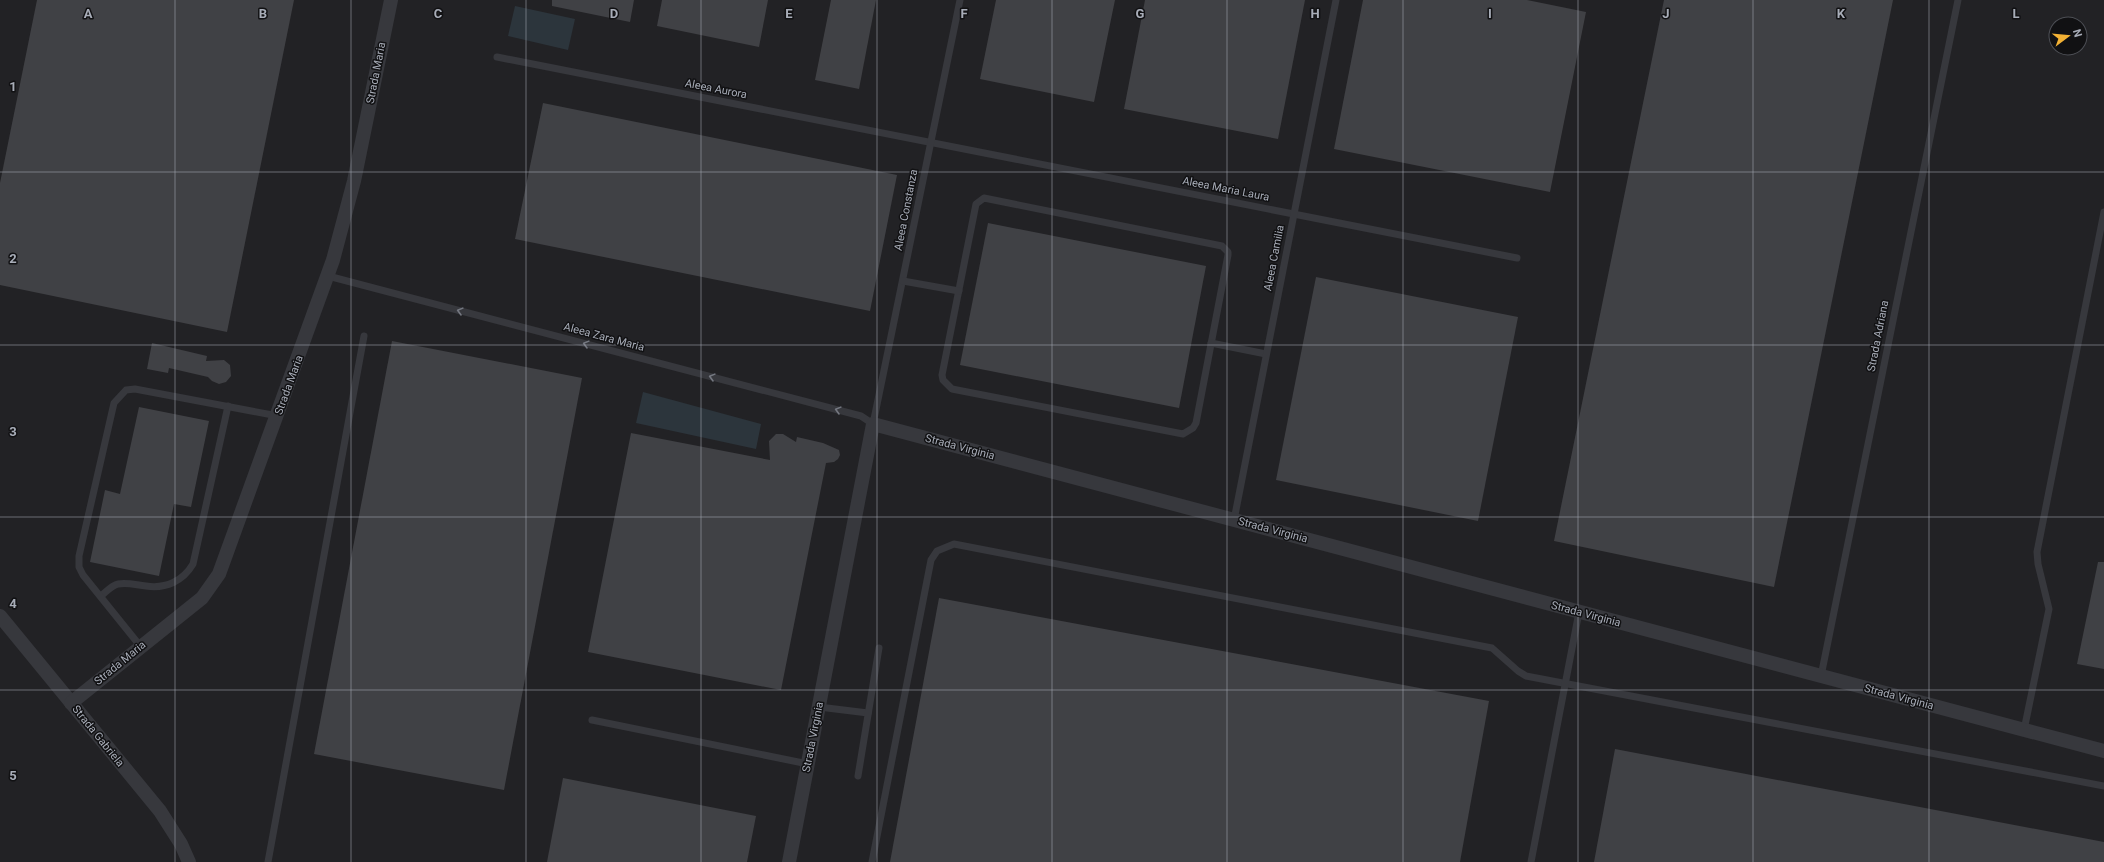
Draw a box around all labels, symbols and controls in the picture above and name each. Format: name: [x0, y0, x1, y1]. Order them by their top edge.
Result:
text: A: [84, 6, 93, 21]
text: B: [259, 6, 267, 21]
text: C: [434, 6, 443, 21]
text: D: [610, 6, 618, 21]
text: E: [785, 6, 793, 21]
text: F: [960, 6, 968, 21]
text: G: [1136, 6, 1145, 21]
text: H: [1310, 6, 1320, 21]
text: I: [1488, 6, 1492, 21]
text: J: [1662, 6, 1670, 21]
text: K: [1837, 6, 1846, 21]
text: L: [2012, 6, 2020, 21]
north arrow: [2048, 16, 2088, 56]
text: N: [2070, 28, 2085, 39]
street label: Strada Maria: [364, 41, 388, 105]
street label: Aleea Aurora: [684, 77, 748, 101]
text: 1: [9, 79, 17, 94]
street label: Aleea Constanza: [892, 168, 920, 252]
street label: Aleea Maria Laura: [1181, 174, 1271, 204]
street label: Aleea Camilia: [1261, 224, 1287, 292]
text: 2: [9, 251, 17, 266]
street label: Strada Adriana: [1865, 299, 1891, 373]
one-way arrow: [457, 307, 464, 315]
street label: Aleea Zara Maria: [562, 320, 646, 354]
one-way arrow: [583, 340, 589, 348]
street label: Strada Maria: [272, 353, 306, 417]
one-way arrow: [709, 373, 716, 382]
one-way arrow: [834, 406, 841, 415]
text: 3: [9, 424, 17, 439]
street label: Strada Virginia: [924, 431, 996, 463]
street label: Strada Virginia: [1237, 514, 1309, 546]
text: 4: [9, 596, 17, 611]
street label: Strada Virginia: [1550, 598, 1622, 630]
street label: Strada Maria: [92, 638, 148, 688]
street label: Strada Virginia: [1863, 681, 1935, 713]
street label: Strada Virginia: [800, 701, 826, 773]
street label: Strada Gabriela: [69, 703, 127, 769]
text: 5: [9, 768, 17, 783]

